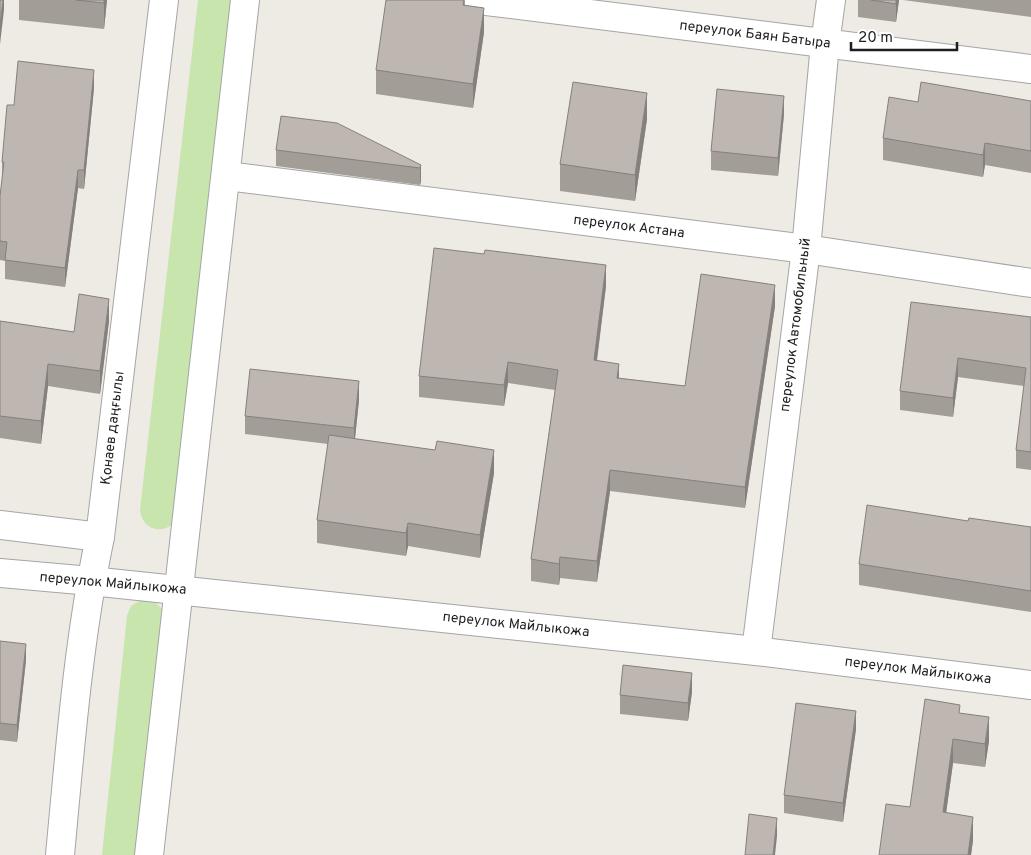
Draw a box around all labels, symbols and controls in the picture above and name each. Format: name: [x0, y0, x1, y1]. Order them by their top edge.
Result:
street label: переулок Баян Батыра: [678, 17, 832, 53]
scale bar: [851, 20, 957, 52]
text: 20 m: [858, 29, 893, 48]
street label: переулок Астана: [572, 212, 686, 242]
street label: переулок Автомобильный: [777, 237, 815, 413]
street label: Қонаев даңғылы: [98, 370, 128, 486]
street label: переулок Майлыкожа: [39, 569, 187, 599]
street label: переулок Майлыкожа: [442, 609, 590, 641]
street label: переулок Майлыкожа: [844, 654, 992, 688]

